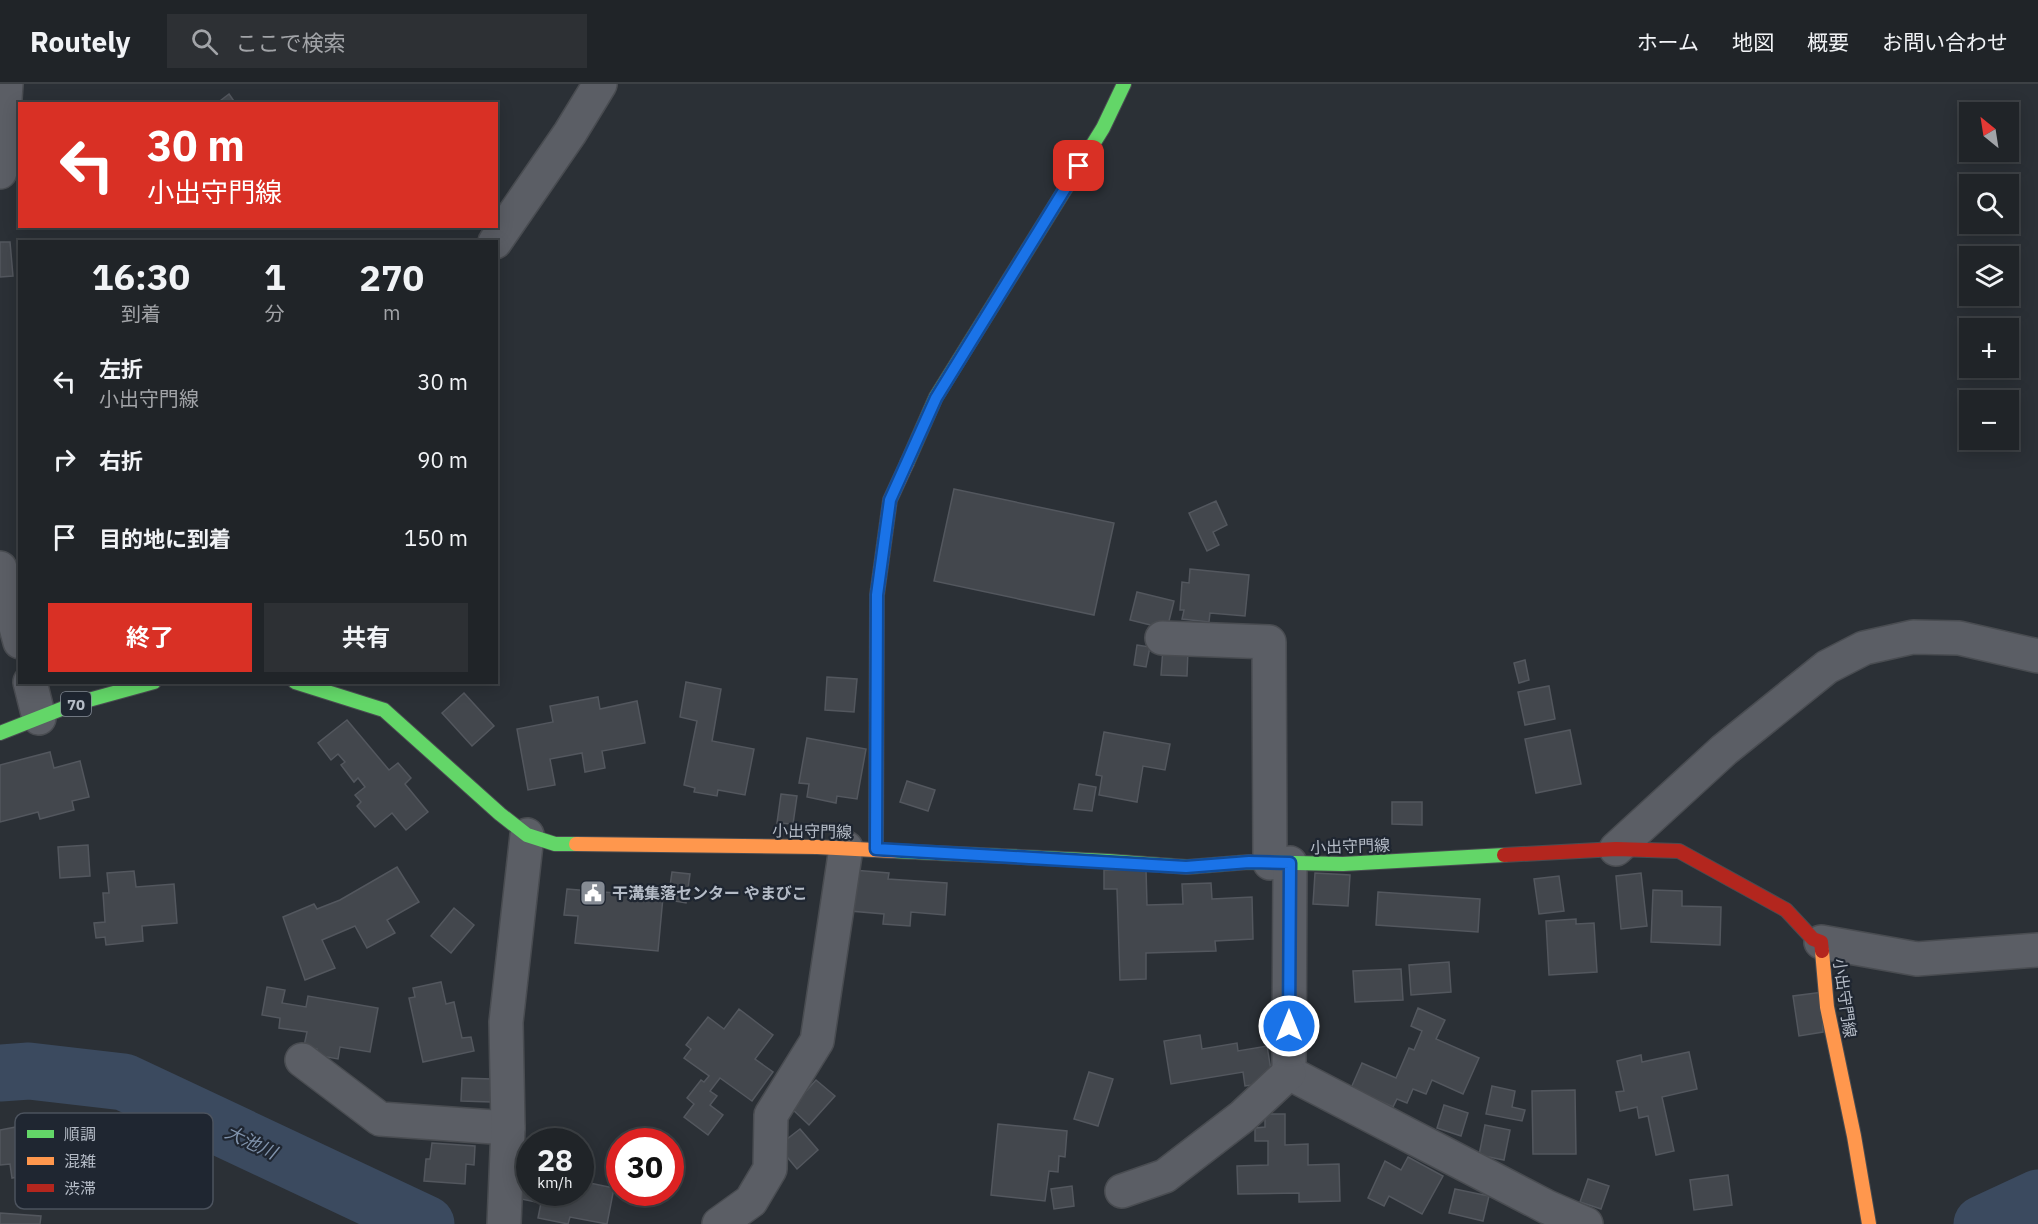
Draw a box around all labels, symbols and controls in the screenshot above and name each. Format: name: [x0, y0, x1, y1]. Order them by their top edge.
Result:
search box: [167, 14, 587, 68]
text: Routely: [30, 23, 131, 60]
icon: search: [188, 25, 221, 58]
text: ここで検索: [236, 28, 346, 57]
text: ホーム: [1637, 28, 1699, 56]
text: 地図: [1732, 28, 1774, 56]
text: 概要: [1807, 28, 1849, 56]
text: お問い合わせ: [1882, 28, 2008, 56]
north arrow: [1959, 102, 2019, 162]
map controls: [1959, 102, 2019, 450]
text: 30 m: [147, 118, 245, 173]
icon: left: [48, 126, 126, 204]
pin: [1053, 140, 1104, 191]
icon: arrive: [1062, 149, 1095, 182]
text: 小出守門線: [147, 174, 282, 209]
button: search: [1959, 174, 2019, 234]
button: layers: [1959, 246, 2019, 306]
text: 16:30: [92, 253, 190, 300]
text: 1: [264, 253, 286, 300]
text: 270: [359, 254, 424, 301]
text: m: [383, 299, 400, 326]
text: 到着: [121, 300, 161, 327]
text: 分: [265, 300, 285, 327]
button: +: [1959, 318, 2019, 378]
text: 左折: [99, 354, 143, 383]
icon: left: [48, 365, 81, 398]
text: 30 m: [417, 367, 468, 396]
text: 小出守門線: [99, 385, 199, 412]
button: −: [1959, 390, 2019, 450]
icon: right: [48, 443, 81, 476]
text: 90 m: [417, 445, 468, 474]
text: 右折: [99, 446, 143, 475]
icon: arrive: [48, 521, 81, 554]
text: 150 m: [404, 523, 468, 552]
text: 目的地に到着: [99, 524, 231, 553]
button: 終了: [48, 603, 252, 672]
button: 共有: [264, 603, 468, 672]
road number: 70: [61, 692, 91, 716]
street label: 小出守門線: [772, 820, 852, 842]
street label: 小出守門線: [1310, 835, 1390, 857]
public building icon: 干溝集落センター やまびこ: [578, 878, 608, 908]
place label: 干溝集落センター やまびこ: [612, 883, 808, 903]
street label: 小出守門線: [1830, 957, 1860, 1039]
position arrow: [1257, 994, 1321, 1058]
legend: [15, 1113, 213, 1209]
water label: 大池川: [222, 1120, 282, 1165]
text: 順調: [64, 1124, 96, 1144]
speed limit sign: 30: [606, 1128, 684, 1206]
text: 28: [537, 1140, 573, 1179]
text: 混雑: [64, 1151, 96, 1171]
text: km/h: [537, 1173, 573, 1192]
text: 渋滞: [64, 1178, 96, 1198]

